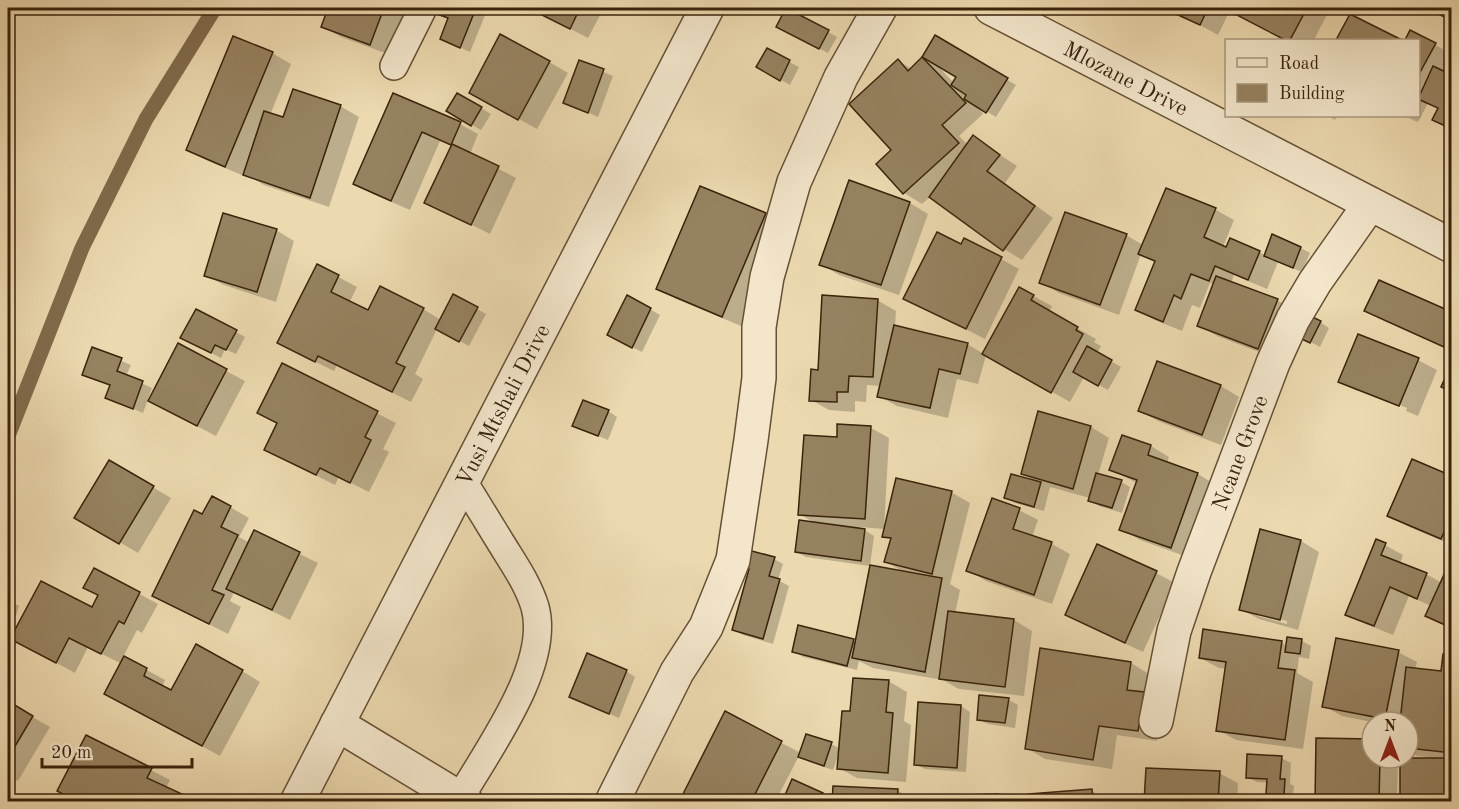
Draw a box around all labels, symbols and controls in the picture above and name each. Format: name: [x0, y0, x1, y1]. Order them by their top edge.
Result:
street label: Mlozane Drive: [1059, 38, 1191, 121]
legend: [1225, 39, 1420, 117]
text: Road: [1279, 55, 1319, 73]
text: Building: [1279, 85, 1345, 103]
street label: Vusi Mtshali Drive: [453, 321, 555, 490]
street label: Ncane Grove: [1209, 392, 1273, 514]
north arrow: [1360, 710, 1420, 770]
text: N: [1384, 719, 1397, 735]
scale bar: [42, 731, 192, 769]
text: 20 m: [51, 744, 91, 762]

